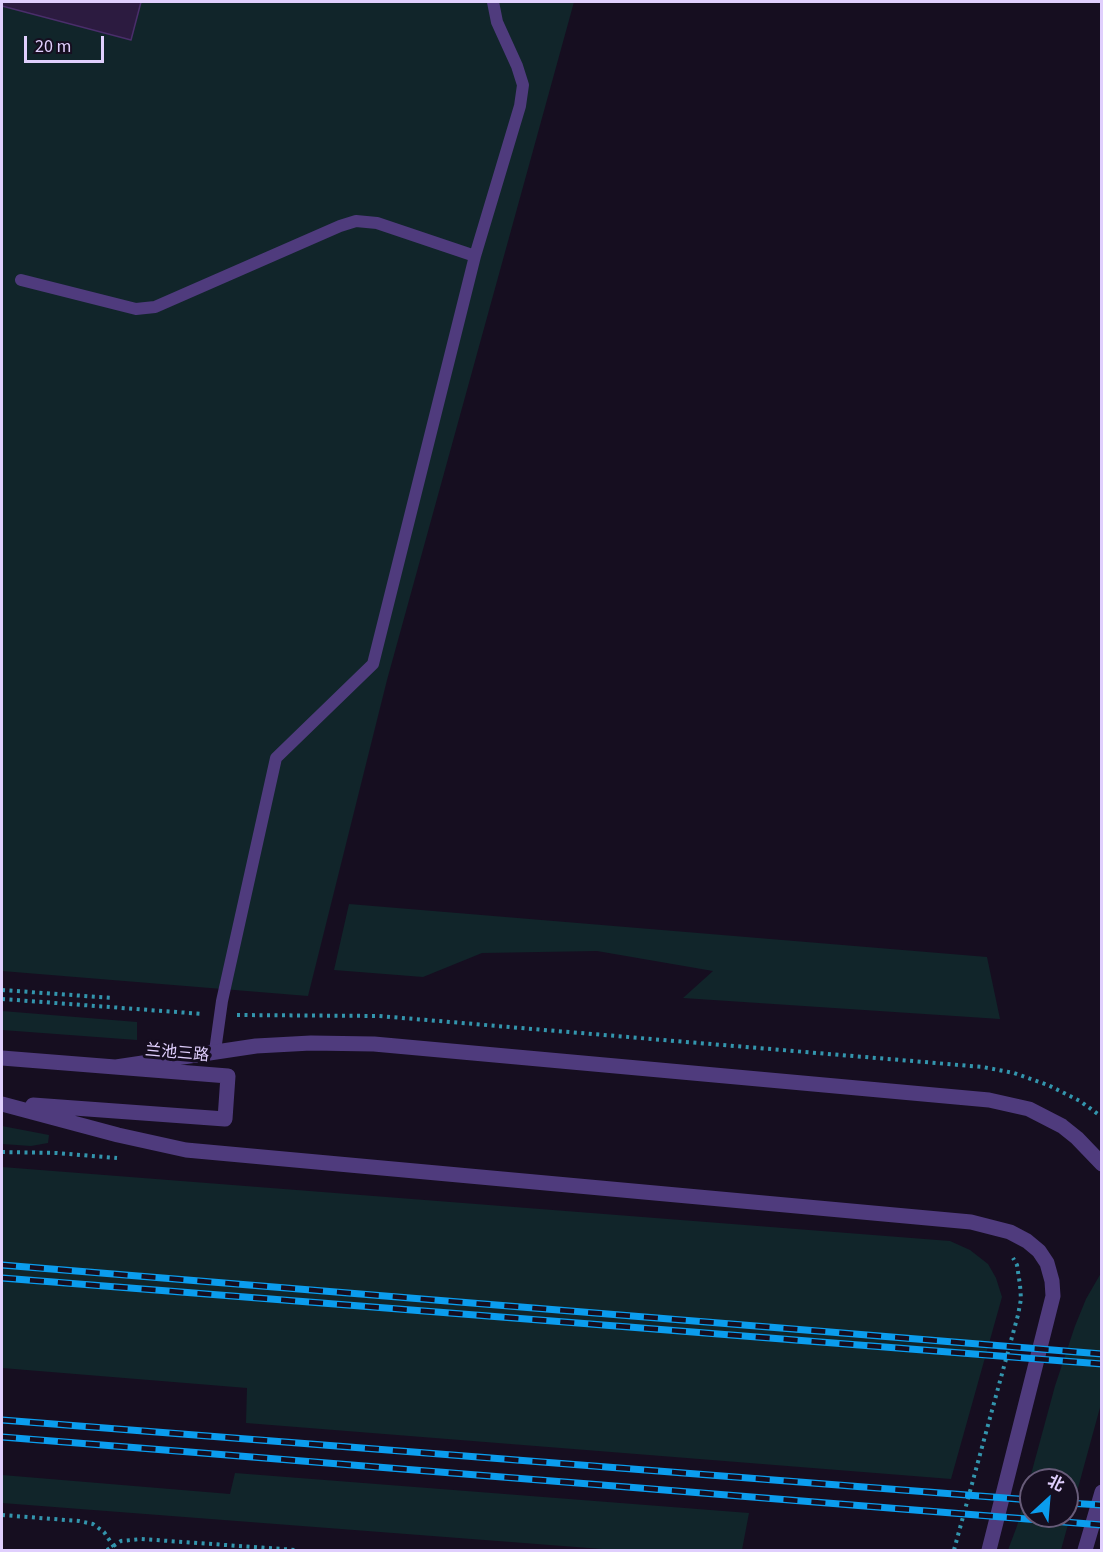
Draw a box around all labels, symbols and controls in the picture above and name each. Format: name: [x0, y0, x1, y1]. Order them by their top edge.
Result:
scale bar: [27, 24, 106, 62]
text: 20 m: [35, 34, 71, 59]
street label: 兰池三路: [144, 1042, 210, 1066]
north arrow: [1019, 1468, 1079, 1528]
text: 北: [1044, 1470, 1068, 1497]

